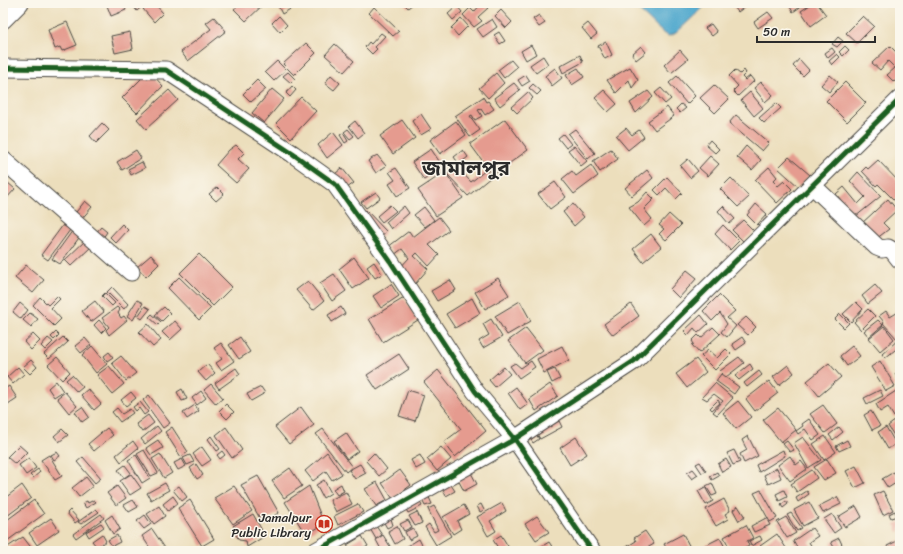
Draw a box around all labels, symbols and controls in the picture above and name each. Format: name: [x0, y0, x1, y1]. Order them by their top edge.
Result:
scale bar: [757, 18, 875, 44]
text: 50 m: [763, 21, 790, 43]
district label: জামালপুর: [421, 149, 510, 187]
place label: Jamalpur Public Library: [231, 506, 312, 544]
library icon: Jamalpur Public Library: [314, 514, 334, 534]

